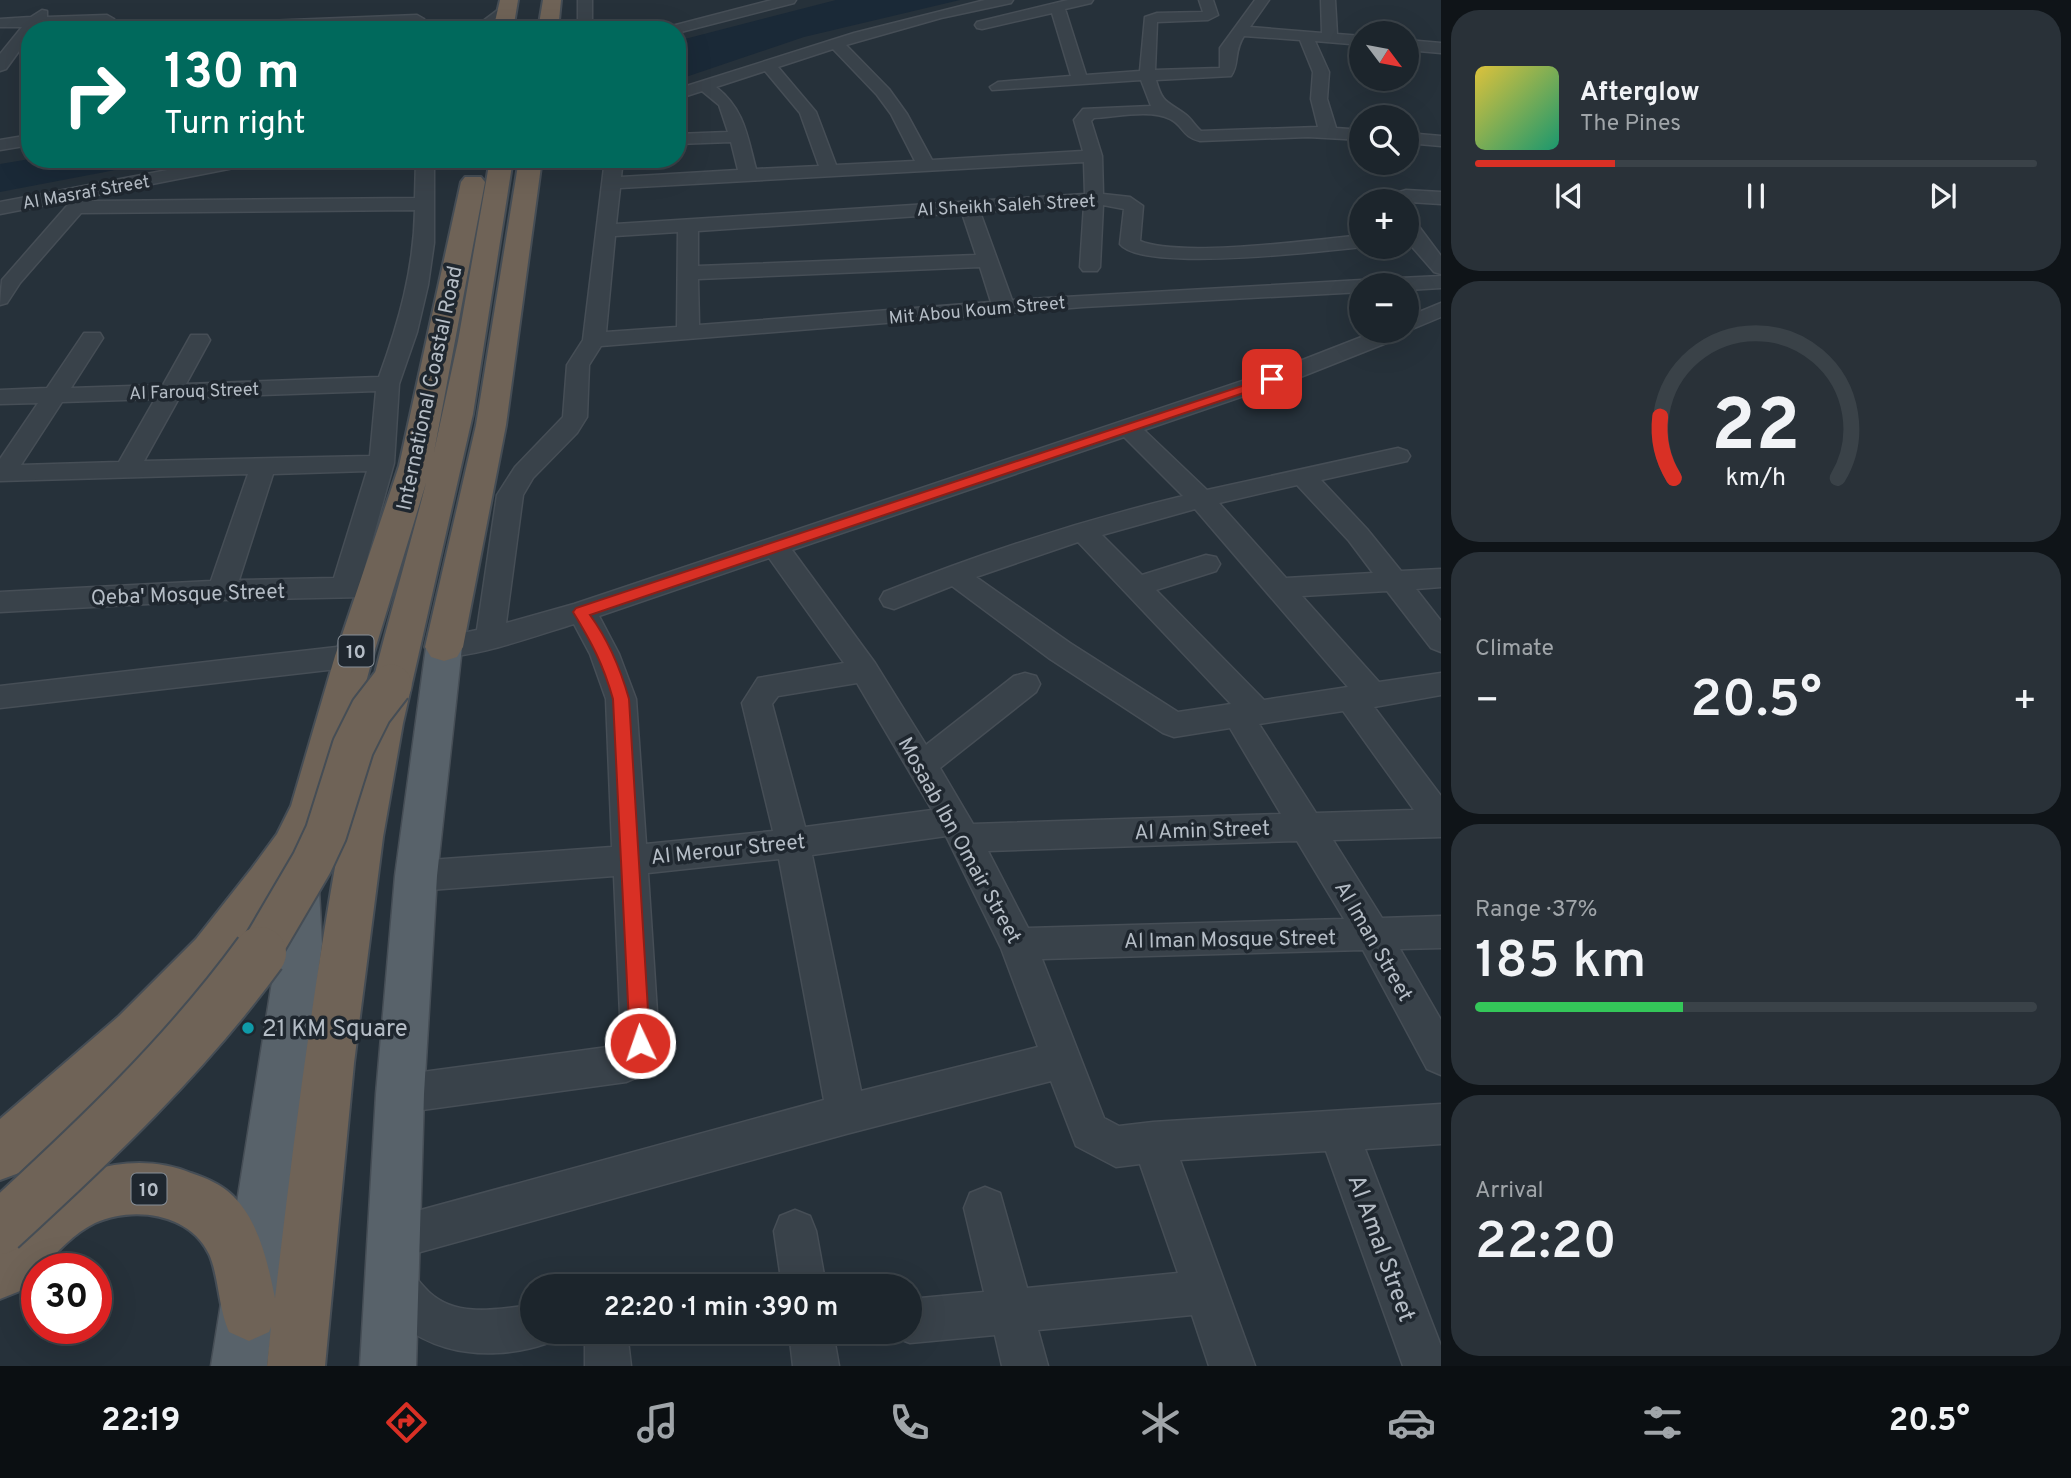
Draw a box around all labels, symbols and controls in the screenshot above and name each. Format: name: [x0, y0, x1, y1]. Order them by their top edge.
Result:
north arrow: [1349, 21, 1419, 91]
map controls: [1349, 21, 1419, 343]
text: 130 m: [164, 44, 300, 106]
icon: right: [49, 49, 140, 140]
text: Afterglow: [1580, 77, 1700, 110]
text: Turn right: [164, 105, 306, 145]
button: search: [1349, 105, 1419, 175]
text: The Pines: [1580, 110, 1681, 139]
street label: Al Masraf Street: [21, 171, 152, 216]
icon: previous: [1550, 177, 1588, 215]
icon: pause: [1737, 177, 1775, 215]
icon: next: [1924, 177, 1962, 215]
button: +: [1349, 189, 1419, 259]
street label: Al Sheikh Saleh Street: [916, 190, 1096, 223]
street label: International Coastal Road: [391, 263, 470, 513]
button: −: [1349, 273, 1419, 343]
street label: Mit Abou Koum Street: [888, 292, 1066, 331]
pin: [1242, 349, 1302, 409]
icon: arrive: [1253, 360, 1291, 398]
street label: Al Farouq Street: [129, 379, 259, 406]
text: 22: [1711, 384, 1801, 476]
text: km/h: [1726, 463, 1786, 495]
street label: Qeba' Mosque Street: [90, 579, 286, 612]
text: Climate: [1475, 635, 1554, 664]
road number: 10: [338, 636, 374, 666]
text: 20.5°: [1690, 669, 1822, 735]
text: −: [1475, 678, 1500, 727]
text: +: [2012, 678, 2037, 727]
street label: Mosaab Ibn Omair Street: [891, 733, 1027, 949]
street label: Al Amin Street: [1134, 816, 1270, 847]
street label: Al Merour Street: [649, 829, 807, 872]
street label: Al Iman Street: [1327, 877, 1418, 1007]
text: Range · 37%: [1475, 896, 1597, 925]
street label: Al Iman Mosque Street: [1124, 925, 1336, 956]
text: 185 km: [1475, 930, 1646, 996]
position arrow: [603, 1006, 677, 1080]
place label: 21 KM Square: [262, 1015, 408, 1045]
marker: 21 KM Square: [240, 1020, 256, 1036]
street label: Al Amal Street: [1340, 1171, 1421, 1326]
road number: 10: [132, 1174, 166, 1204]
text: Arrival: [1475, 1177, 1544, 1206]
text: 22:20: [1475, 1211, 1617, 1277]
speed limit sign: 30: [21, 1253, 112, 1344]
text: 22:20 · 1 min · 390 m: [604, 1292, 838, 1325]
icon: directions: [382, 1398, 431, 1447]
icon: music: [633, 1398, 682, 1447]
icon: phone: [885, 1398, 934, 1447]
icon: climate: [1136, 1398, 1185, 1447]
icon: car: [1387, 1398, 1436, 1447]
icon: filters: [1638, 1398, 1687, 1447]
text: 22:19: [101, 1402, 180, 1442]
text: 20.5°: [1889, 1402, 1970, 1442]

